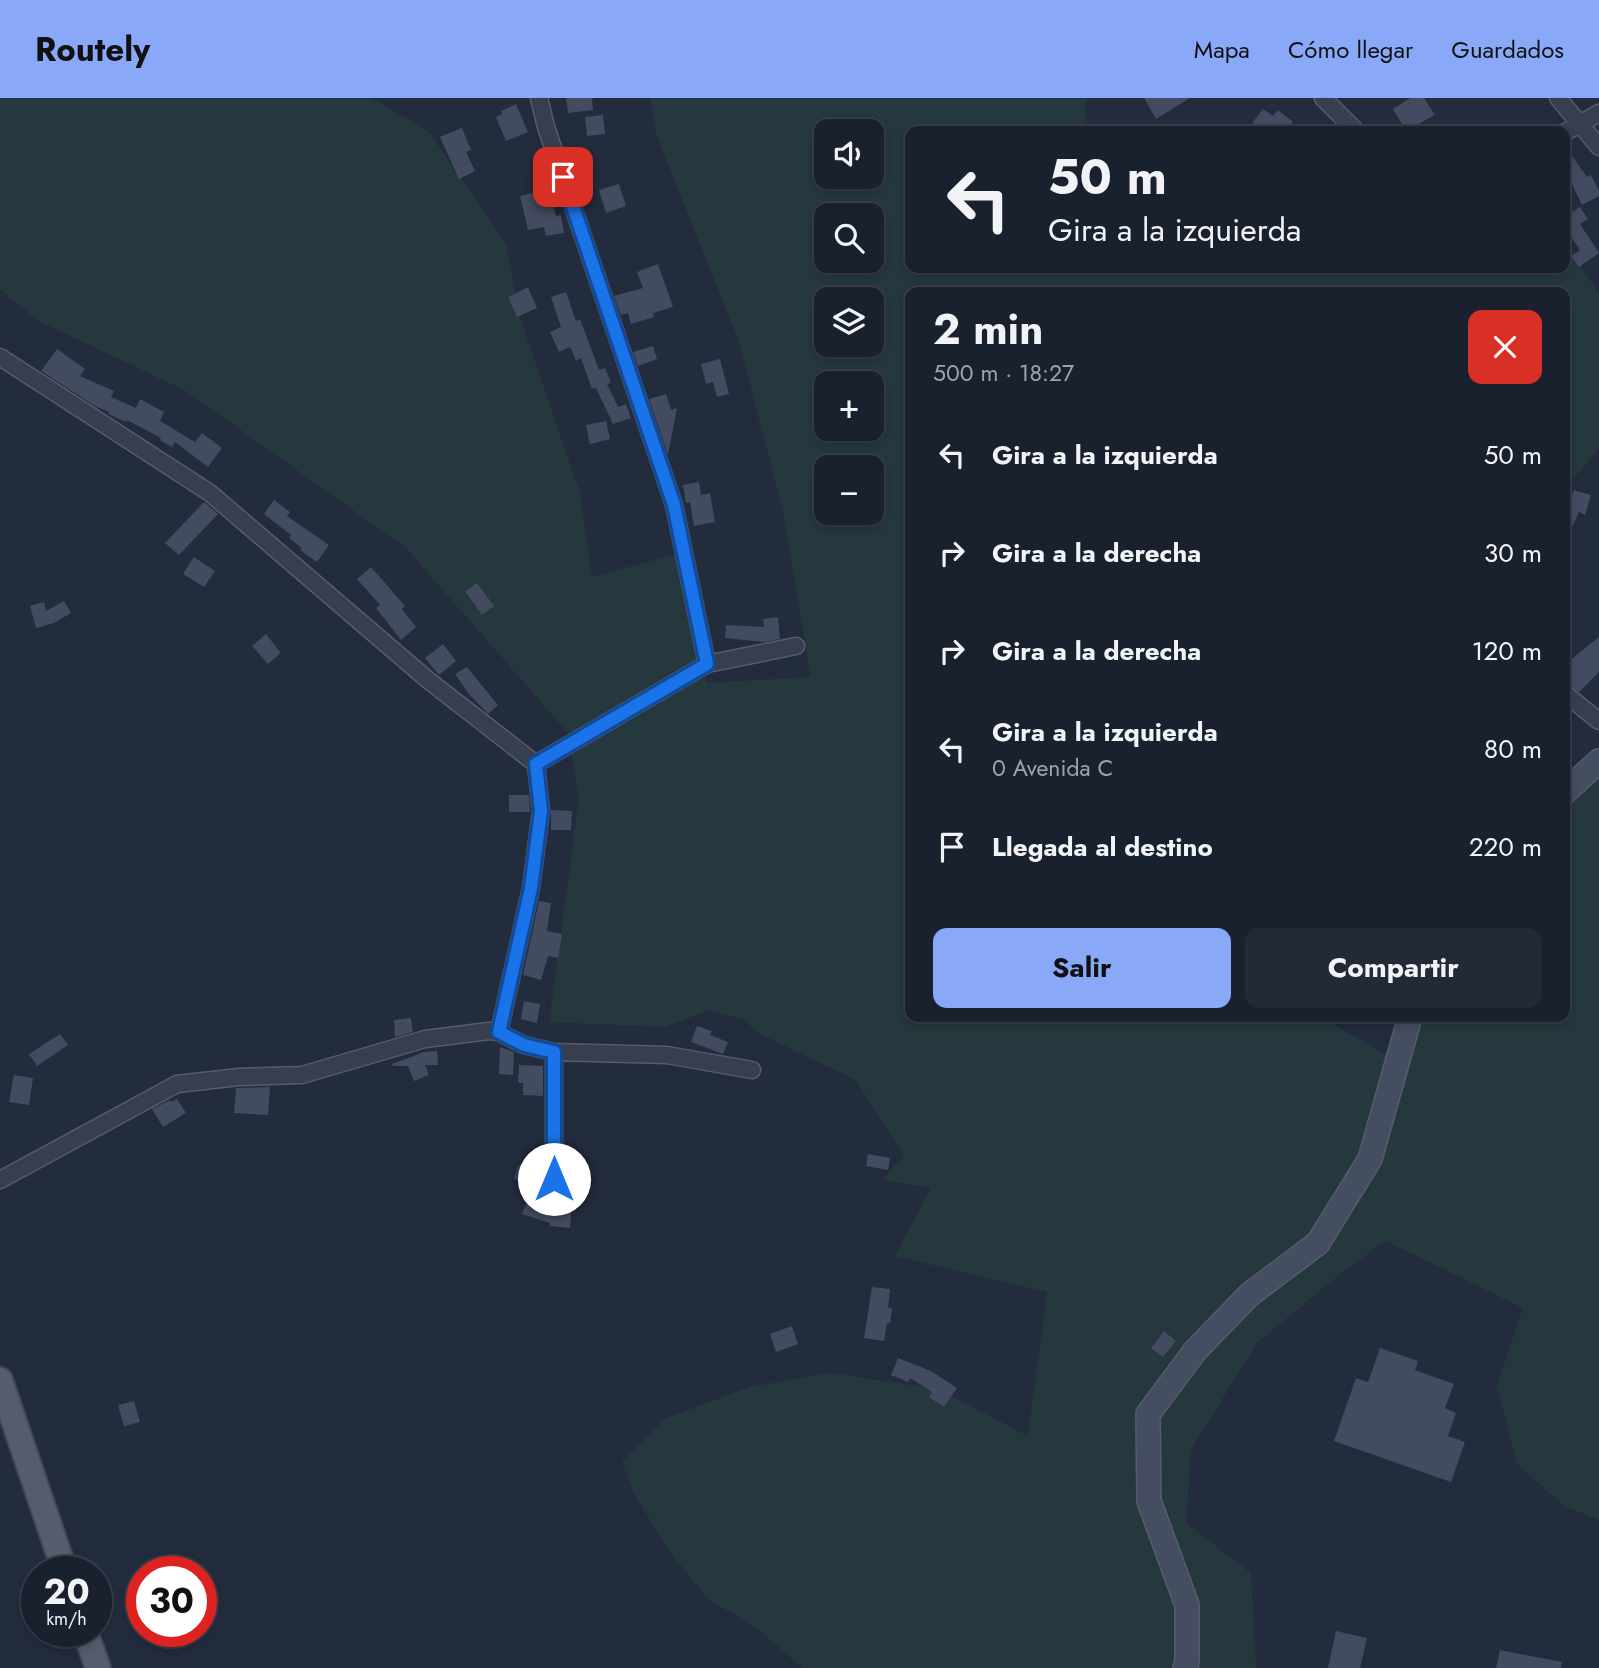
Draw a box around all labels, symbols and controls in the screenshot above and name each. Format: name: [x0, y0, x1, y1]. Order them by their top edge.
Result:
text: Routely: [35, 26, 150, 73]
text: Mapa: [1194, 32, 1250, 67]
text: Cómo llegar: [1288, 32, 1413, 67]
text: Guardados: [1451, 32, 1564, 67]
map controls: [814, 119, 884, 525]
button: sound: [814, 119, 884, 189]
text: 50 m: [1048, 142, 1167, 212]
pin: [533, 147, 593, 207]
icon: left: [933, 154, 1024, 245]
icon: arrive: [544, 158, 582, 196]
button: search: [814, 203, 884, 273]
text: Gira a la izquierda: [1048, 207, 1301, 253]
button: layers: [814, 287, 884, 357]
text: 2 min: [933, 299, 1043, 360]
button: close: [1468, 310, 1542, 384]
text: 500 m · 18:27: [933, 356, 1074, 390]
button: +: [814, 371, 884, 441]
icon: left: [933, 436, 971, 474]
text: Gira a la izquierda: [992, 436, 1218, 474]
text: 50 m: [1484, 436, 1542, 474]
button: −: [814, 455, 884, 525]
icon: right: [933, 534, 971, 572]
text: Gira a la derecha: [992, 534, 1201, 572]
text: 30 m: [1484, 534, 1542, 572]
icon: right: [933, 632, 971, 670]
text: Gira a la derecha: [992, 632, 1201, 670]
text: 120 m: [1472, 632, 1542, 670]
text: Gira a la izquierda: [992, 713, 1218, 751]
icon: left: [933, 730, 971, 768]
text: 80 m: [1484, 730, 1542, 768]
text: 0 Avenida C: [992, 751, 1113, 785]
icon: arrive: [933, 828, 971, 866]
text: Llegada al destino: [992, 828, 1213, 866]
text: 220 m: [1469, 828, 1542, 866]
button: Salir: [933, 928, 1231, 1008]
button: Compartir: [1245, 928, 1542, 1008]
position arrow: [517, 1142, 591, 1216]
speed limit sign: 30: [126, 1556, 217, 1647]
text: 20: [43, 1567, 90, 1617]
text: km/h: [46, 1606, 87, 1632]

